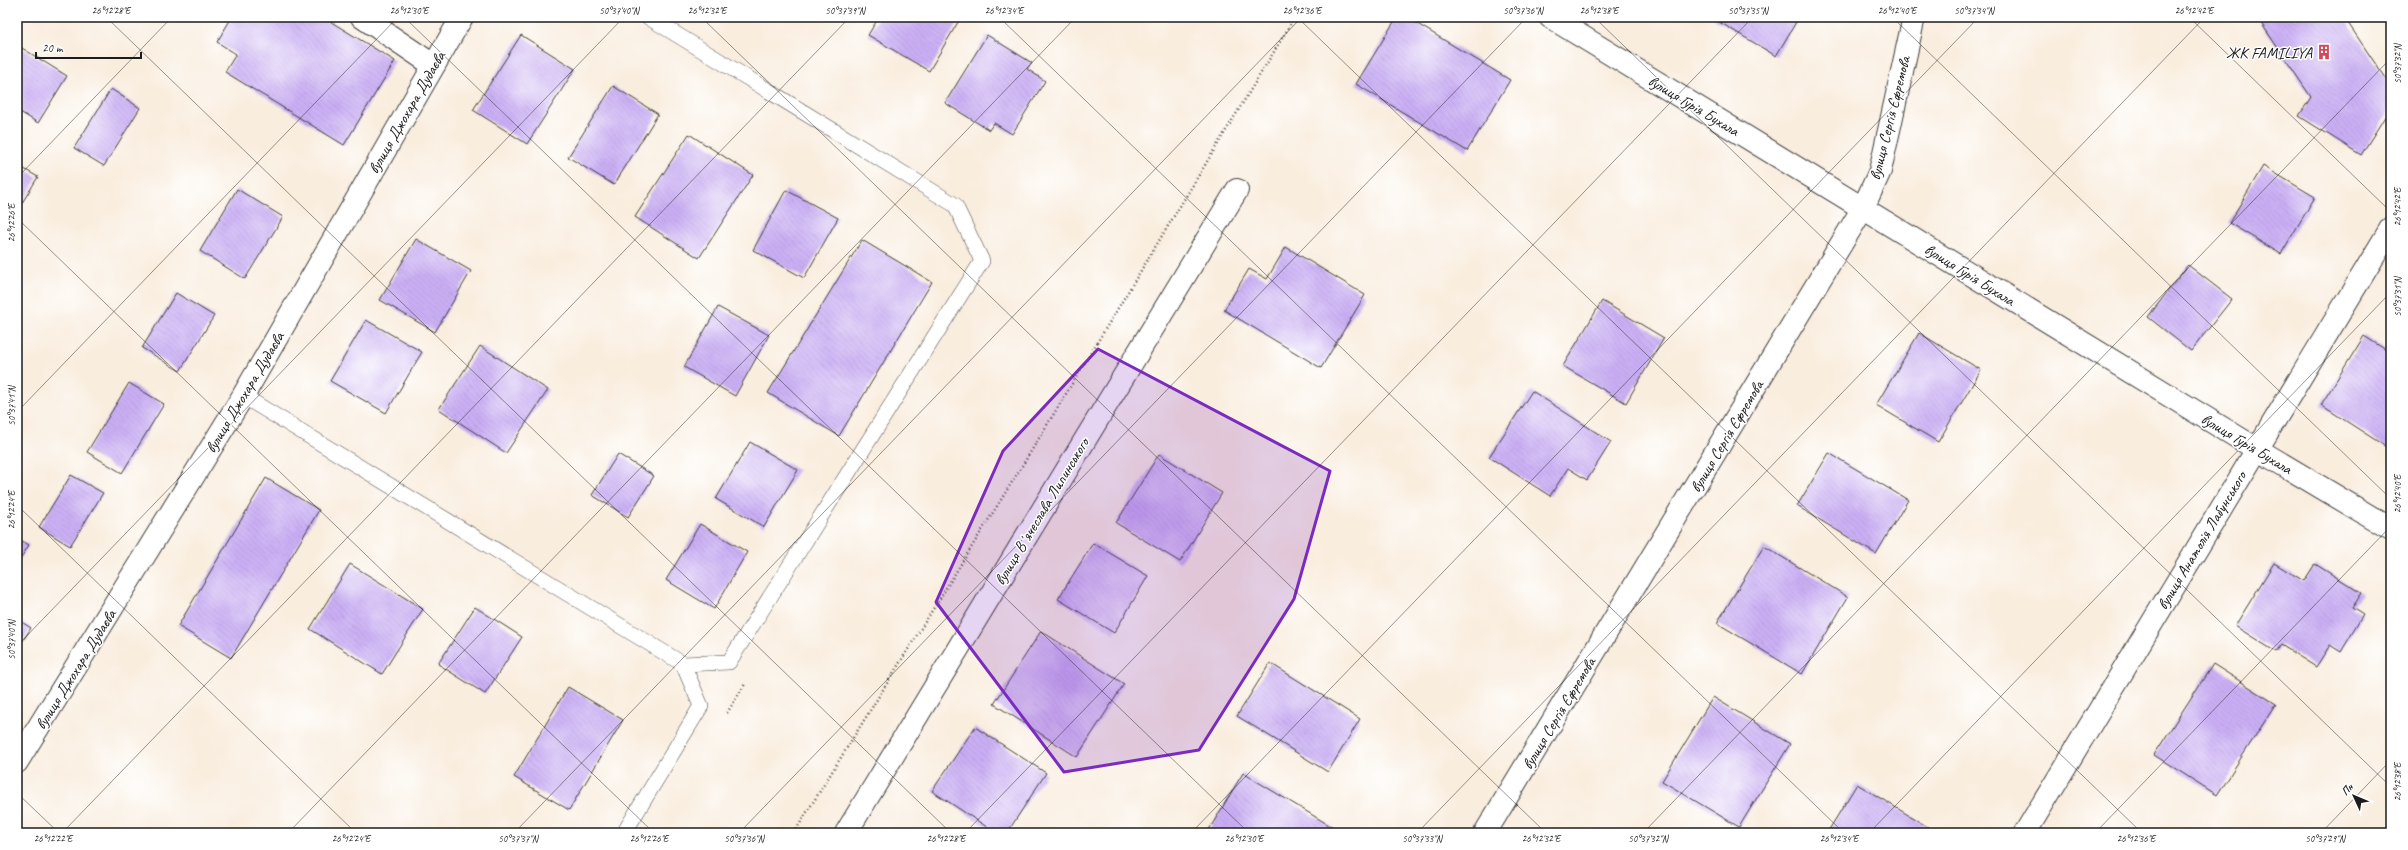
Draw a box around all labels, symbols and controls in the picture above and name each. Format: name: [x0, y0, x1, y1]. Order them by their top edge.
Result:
text: 26°12'28"E: [92, 4, 132, 17]
text: 26°12'30"E: [390, 4, 430, 17]
text: 50°37'40"N: [599, 4, 641, 17]
text: 26°12'32"E: [688, 4, 728, 17]
text: 50°37'39"N: [825, 4, 867, 17]
text: 26°12'34"E: [985, 4, 1025, 17]
text: 26°12'36"E: [1283, 4, 1323, 17]
text: 50°37'36"N: [1503, 4, 1545, 17]
text: 26°12'38"E: [1580, 4, 1620, 17]
text: 50°37'35"N: [1728, 4, 1770, 17]
text: 26°12'40"E: [1878, 4, 1918, 17]
text: 50°37'34"N: [1954, 4, 1996, 17]
text: 26°12'42"E: [2175, 4, 2215, 17]
scale bar: [36, 34, 141, 60]
text: 20 m: [42, 40, 64, 56]
text: 50°37'32"N: [2391, 42, 2404, 84]
place label: ЖК FAMILIYA: [2226, 43, 2313, 63]
building icon: ЖК FAMILIYA: [2315, 43, 2333, 61]
street label: вулиця Джохара Дудаєва: [364, 47, 450, 177]
street label: вулиця Сергія Єфремова: [1865, 53, 1915, 182]
street label: вулиця Гурія Бухала: [1644, 71, 1743, 141]
text: 26°12'42"E: [2391, 186, 2404, 226]
text: 26°12'26"E: [5, 202, 18, 242]
street label: вулиця Гурія Бухала: [1921, 239, 2019, 311]
text: 50°37'31"N: [2391, 275, 2404, 317]
street label: вулиця Джохара Дудаєва: [201, 327, 289, 457]
street label: вулиця Сергія Єфремова: [1686, 376, 1769, 496]
text: 50°37'41"N: [5, 384, 18, 426]
street label: вулиця Гурія Бухала: [2197, 409, 2296, 479]
street label: вулиця Вʼячеслава Липинського: [990, 432, 1095, 589]
street label: вулиця Анатолія Лабунського: [2153, 466, 2252, 613]
text: 26°12'40"E: [2391, 473, 2404, 513]
text: 26°12'24"E: [5, 489, 18, 529]
street label: вулиця Джохара Дудаєва: [31, 605, 121, 733]
text: 50°37'40"N: [5, 618, 18, 660]
street label: вулиця Сергія Єфремова: [1518, 653, 1601, 773]
text: 26°12'38"E: [2391, 761, 2404, 801]
north arrow: [2334, 776, 2374, 816]
text: Пн: [2338, 779, 2357, 798]
text: 26°12'22"E: [34, 832, 74, 845]
text: 26°12'24"E: [332, 832, 372, 845]
text: 50°37'37"N: [498, 832, 540, 845]
text: 26°12'26"E: [630, 832, 670, 845]
text: 50°37'36"N: [724, 832, 766, 845]
text: 26°12'28"E: [927, 832, 967, 845]
text: 26°12'30"E: [1225, 832, 1265, 845]
text: 50°37'33"N: [1402, 832, 1444, 845]
text: 26°12'32"E: [1522, 832, 1562, 845]
text: 50°37'32"N: [1628, 832, 1670, 845]
text: 26°12'34"E: [1820, 832, 1860, 845]
text: 26°12'36"E: [2117, 832, 2157, 845]
text: 50°37'29"N: [2305, 832, 2347, 845]

